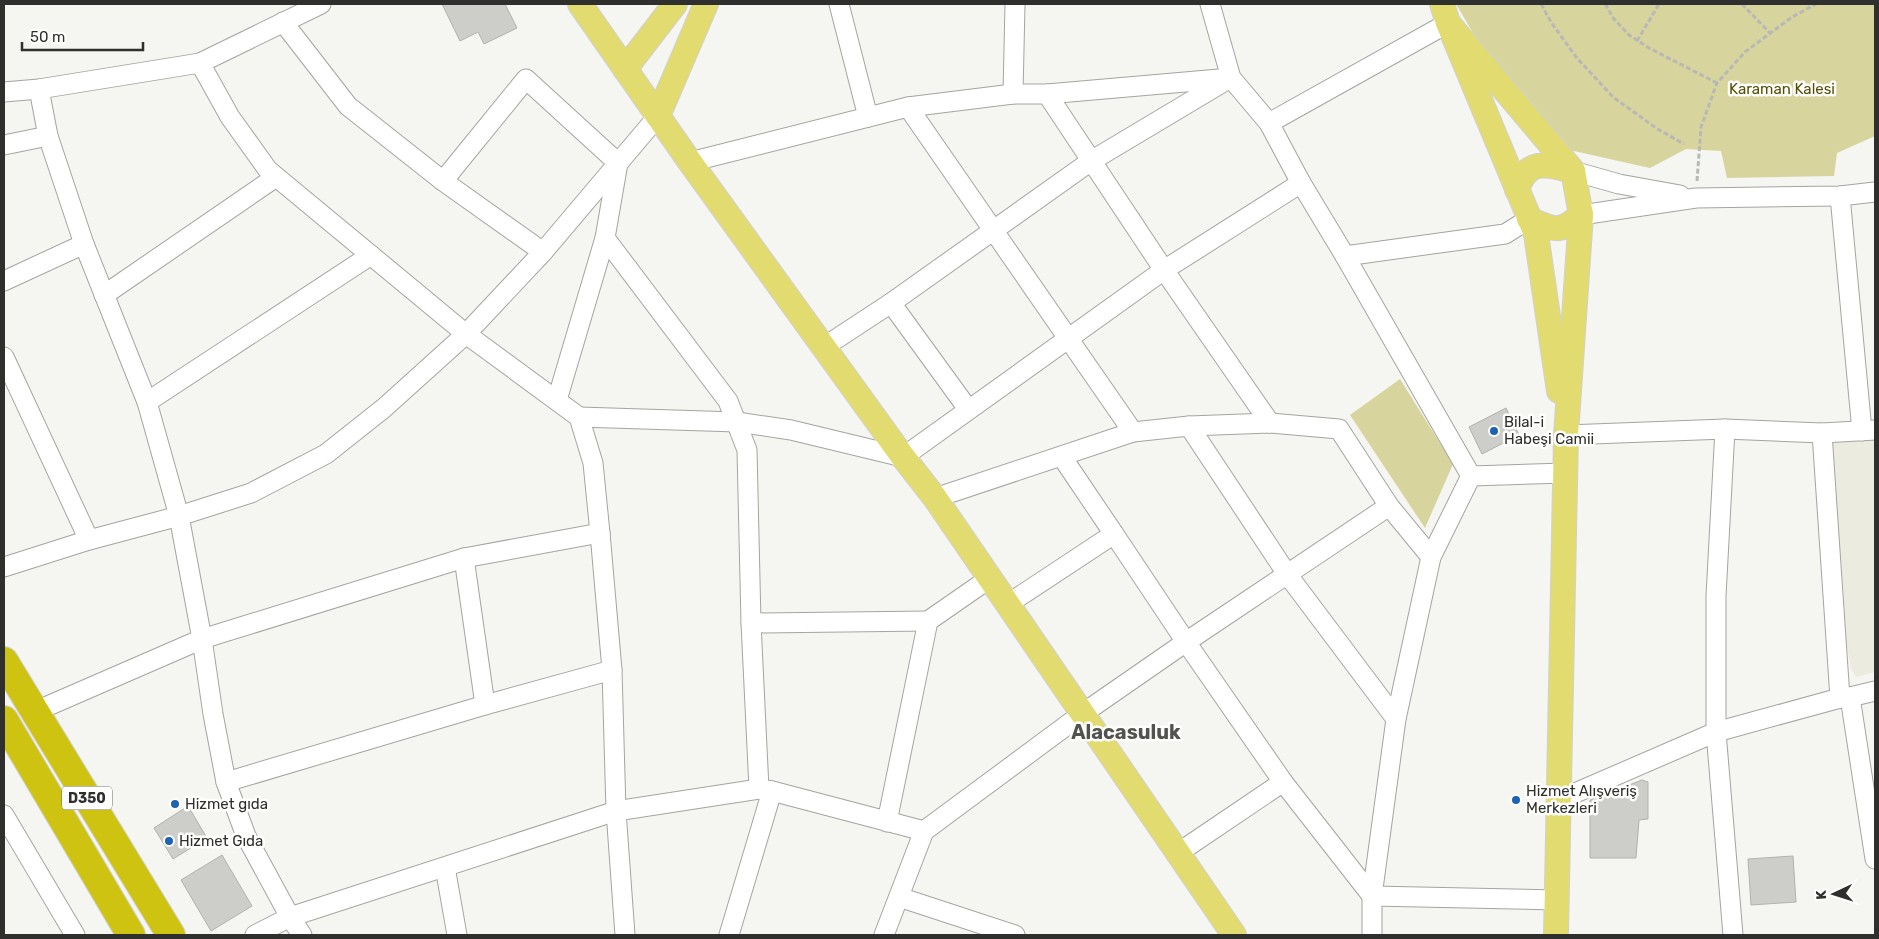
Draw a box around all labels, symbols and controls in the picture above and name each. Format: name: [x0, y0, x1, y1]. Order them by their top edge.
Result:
scale bar: [22, 20, 144, 52]
text: 50 m: [30, 28, 65, 46]
park label: Karaman Kalesi: [1729, 80, 1835, 98]
place label: Bilal-i Habeşi Camii: [1504, 413, 1594, 448]
marker: Bilal-i Habeşi Camii: [1488, 425, 1500, 437]
district label: Alacasuluk: [1071, 720, 1181, 744]
place label: Hizmet Alışveriş Merkezleri: [1526, 782, 1637, 817]
road number: D350: [62, 786, 112, 810]
marker: Hizmet Alışveriş Merkezleri: [1510, 794, 1522, 806]
place label: Hizmet gıda: [185, 795, 268, 813]
marker: Hizmet gıda: [169, 798, 181, 810]
place label: Hizmet Gıda: [179, 832, 263, 850]
marker: Hizmet Gıda: [163, 835, 175, 847]
north arrow: [1809, 869, 1859, 919]
text: K: [1813, 889, 1830, 900]

